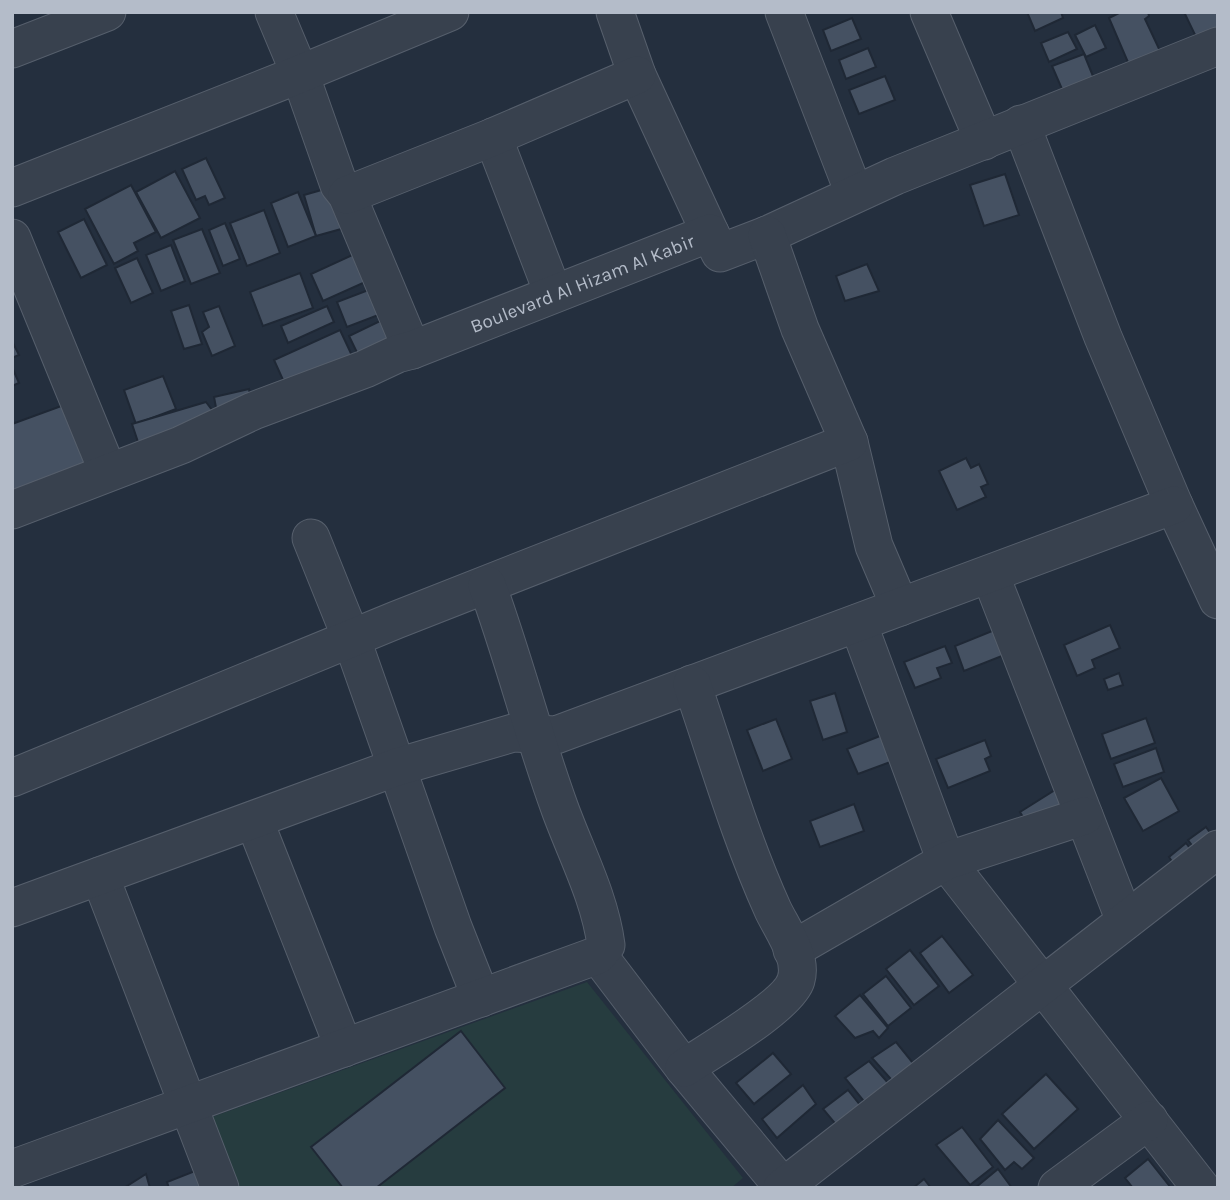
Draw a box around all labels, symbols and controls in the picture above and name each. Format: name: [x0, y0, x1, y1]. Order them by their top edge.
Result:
street label: Boulevard Al Hizam Al Kabir: [467, 230, 698, 338]

